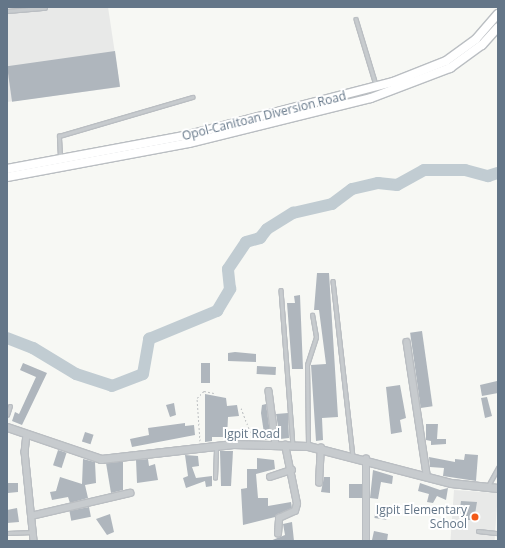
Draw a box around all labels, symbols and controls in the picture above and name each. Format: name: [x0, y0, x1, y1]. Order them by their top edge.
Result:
street label: Opol-Canitoan Diversion Road: [181, 89, 347, 143]
street label: Igpit Road: [224, 427, 280, 441]
place label: Igpit Elementary School: [376, 503, 467, 531]
marker: Igpit Elementary School: [470, 512, 480, 522]

